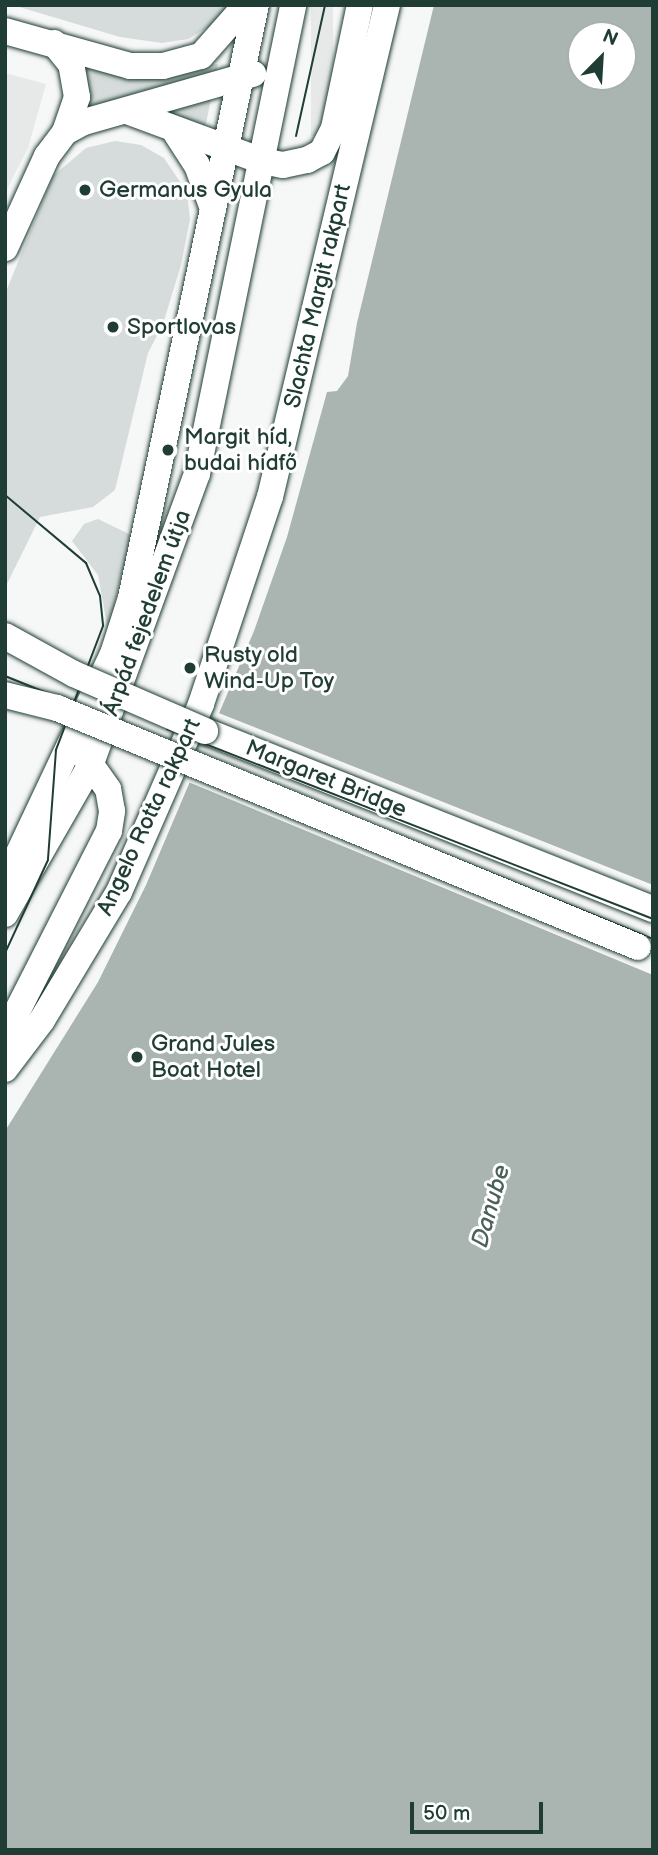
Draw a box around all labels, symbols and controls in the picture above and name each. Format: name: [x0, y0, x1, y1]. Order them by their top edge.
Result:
north arrow: [567, 21, 637, 91]
text: N: [599, 25, 621, 52]
place label: Germanus Gyula: [99, 176, 272, 204]
street label: Slachta Margit rakpart: [279, 181, 357, 411]
marker: Germanus Gyula: [77, 182, 93, 198]
place label: Sportlovas: [127, 313, 236, 341]
marker: Sportlovas: [105, 319, 121, 335]
place label: Margit híd, budai hídfő: [184, 423, 298, 477]
marker: Margit híd, budai hídfő: [158, 440, 178, 460]
street label: Árpád fejedelem útja: [97, 506, 197, 720]
place label: Rusty old Wind-Up Toy: [204, 641, 335, 695]
marker: Rusty old Wind-Up Toy: [182, 660, 198, 676]
street label: Angelo Rotta rakpart: [91, 714, 207, 920]
street label: Margaret Bridge: [241, 734, 411, 824]
place label: Grand Jules Boat Hotel: [151, 1030, 276, 1084]
marker: Grand Jules Boat Hotel: [129, 1049, 145, 1065]
water label: Danube: [465, 1161, 517, 1251]
scale bar: [413, 1788, 546, 1832]
text: 50 m: [423, 1801, 470, 1826]

